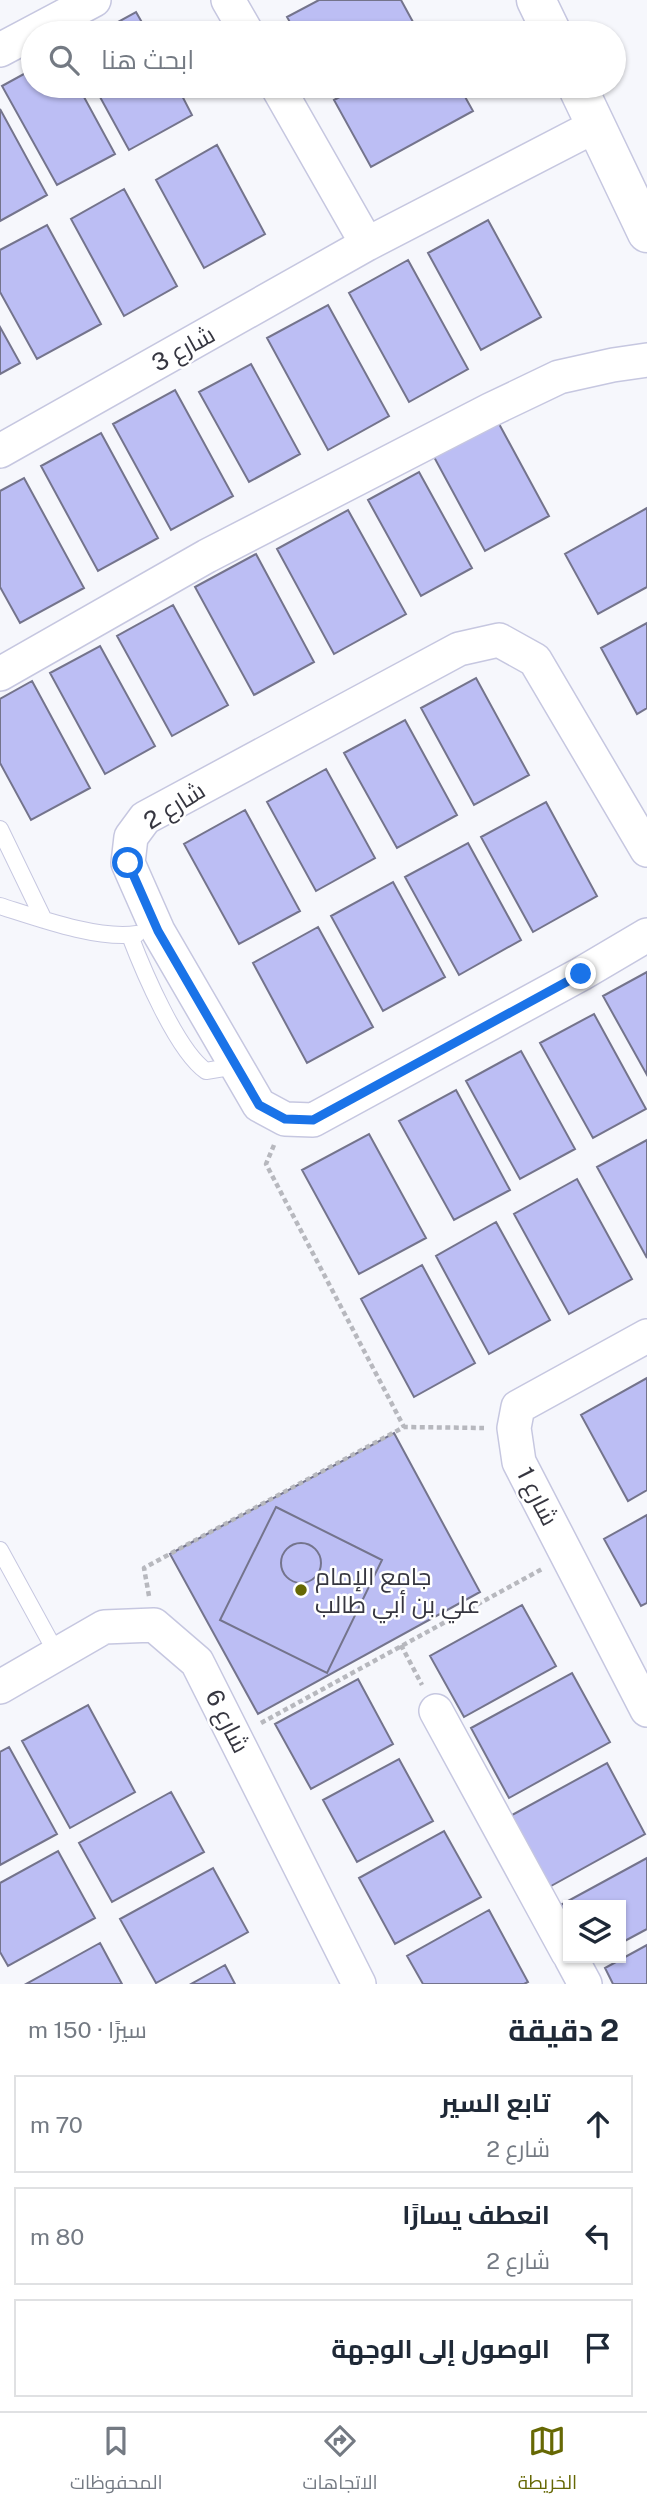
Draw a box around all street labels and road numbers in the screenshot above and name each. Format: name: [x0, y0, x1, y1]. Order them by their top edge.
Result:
street label: شارع 3: [147, 319, 221, 379]
street label: شارع 2: [138, 775, 211, 837]
street label: شارع 1: [509, 1462, 565, 1531]
street label: شارع 6: [198, 1685, 256, 1759]

